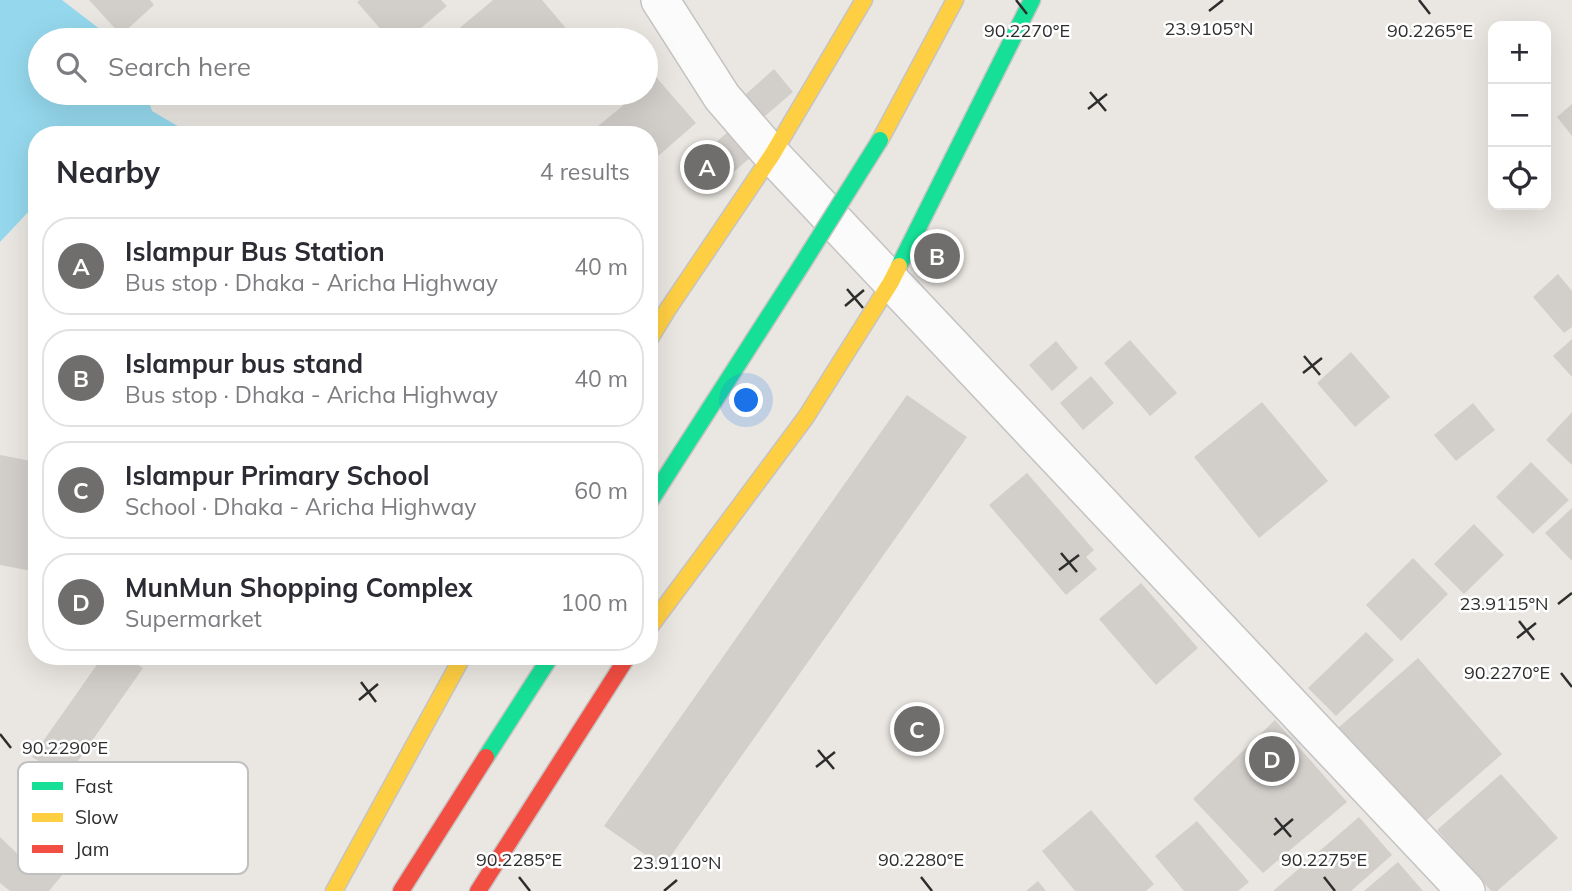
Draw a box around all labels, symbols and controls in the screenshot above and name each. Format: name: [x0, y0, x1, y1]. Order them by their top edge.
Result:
text: 23.9105°N: [1164, 17, 1254, 40]
text: 90.2270°E: [984, 19, 1070, 42]
text: 90.2265°E: [1387, 19, 1473, 42]
map controls: [1488, 21, 1551, 210]
button: +: [1488, 21, 1551, 84]
search box: [28, 28, 658, 105]
icon: search: [52, 48, 90, 86]
text: Search here: [108, 50, 251, 83]
button: −: [1488, 84, 1551, 147]
pin: A: [684, 141, 730, 193]
button: locate: [1488, 147, 1551, 210]
text: Nearby: [56, 153, 160, 191]
text: 4 results: [540, 157, 630, 186]
pin: B: [914, 230, 960, 282]
text: Islampur Bus Station: [125, 235, 385, 268]
text: A: [72, 252, 90, 281]
text: 40 m: [574, 252, 628, 281]
text: Bus stop · Dhaka - Aricha Highway: [125, 268, 498, 297]
text: Islampur bus stand: [125, 347, 363, 380]
text: B: [73, 364, 89, 393]
text: 40 m: [574, 364, 628, 393]
text: Bus stop · Dhaka - Aricha Highway: [125, 380, 498, 409]
your location: [729, 383, 763, 417]
text: Islampur Primary School: [125, 459, 430, 492]
text: C: [73, 476, 89, 505]
text: 60 m: [574, 476, 628, 505]
text: School · Dhaka - Aricha Highway: [125, 492, 476, 521]
text: MunMun Shopping Complex: [125, 571, 473, 604]
text: D: [72, 588, 90, 617]
text: 100 m: [560, 588, 628, 617]
text: 23.9115°N: [1459, 592, 1549, 615]
text: Supermarket: [125, 604, 262, 633]
text: 90.2270°E: [1464, 661, 1550, 684]
pin: C: [894, 703, 940, 755]
pin: D: [1249, 733, 1295, 785]
text: 90.2290°E: [22, 736, 108, 759]
legend: [18, 762, 248, 874]
text: Fast: [75, 774, 113, 798]
text: Slow: [75, 805, 119, 829]
text: Jam: [75, 837, 109, 861]
text: 90.2285°E: [476, 848, 562, 871]
text: 90.2280°E: [878, 848, 964, 871]
text: 90.2275°E: [1281, 848, 1367, 871]
text: 23.9110°N: [632, 851, 722, 874]

